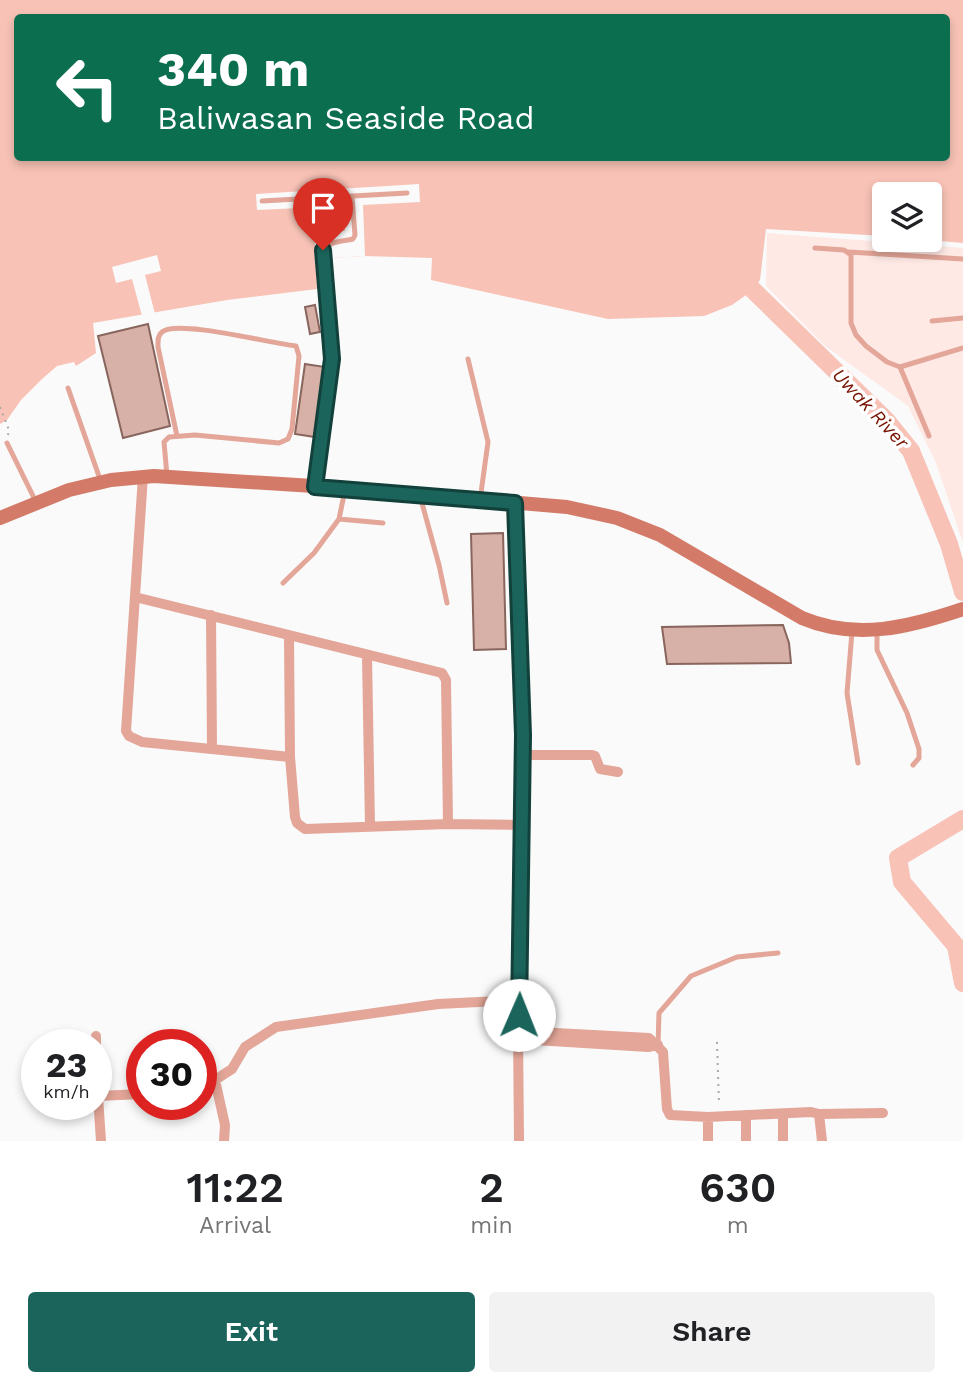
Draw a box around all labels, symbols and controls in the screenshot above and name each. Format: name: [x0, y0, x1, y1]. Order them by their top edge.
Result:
text: 340 m: [157, 40, 309, 98]
icon: left: [42, 42, 133, 133]
text: Baliwasan Seaside Road: [157, 99, 535, 137]
pin: [293, 178, 353, 250]
map controls: [872, 182, 942, 252]
button: layers: [872, 182, 942, 252]
icon: arrive: [304, 189, 342, 227]
water label: Uwak River: [828, 363, 914, 454]
position arrow: [482, 978, 556, 1052]
speed limit sign: 30: [126, 1029, 217, 1120]
text: 23: [46, 1044, 87, 1086]
text: km/h: [43, 1081, 90, 1102]
text: 11:22: [187, 1163, 284, 1212]
text: 2: [479, 1163, 504, 1212]
text: 630: [699, 1163, 776, 1212]
text: Arrival: [199, 1212, 271, 1239]
text: min: [470, 1212, 513, 1239]
text: m: [727, 1212, 749, 1239]
button: Exit: [28, 1292, 475, 1372]
button: Share: [489, 1292, 935, 1372]

